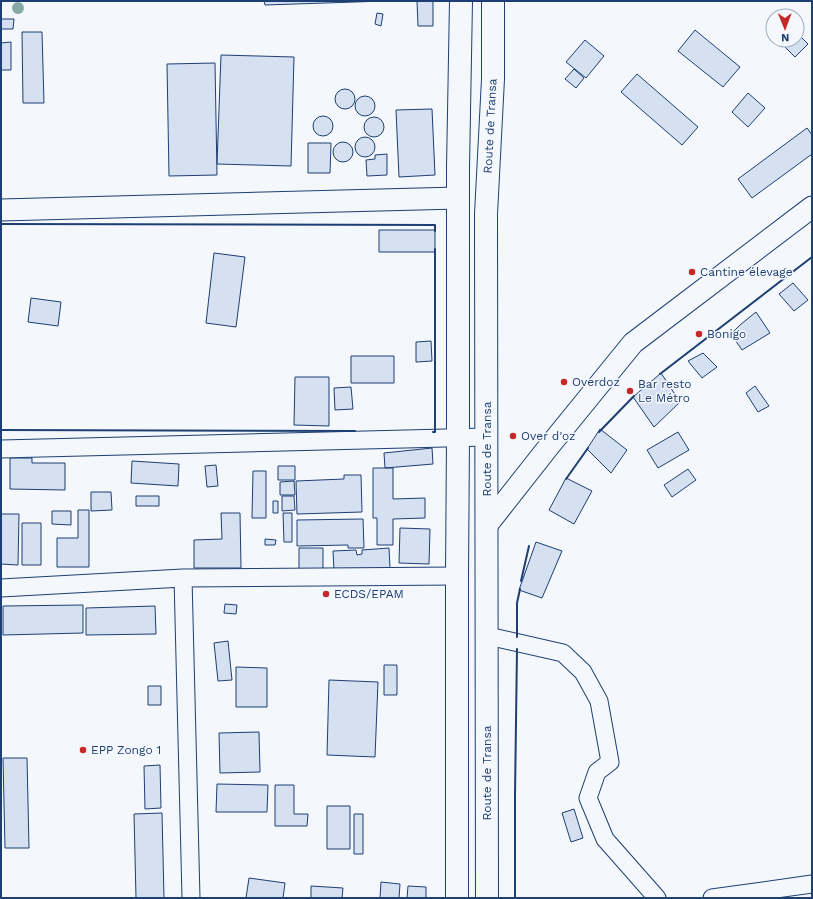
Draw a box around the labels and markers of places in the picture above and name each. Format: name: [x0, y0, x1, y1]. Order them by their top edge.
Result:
place label: Cantine élevage: [700, 265, 793, 279]
marker: Cantine élevage: [687, 267, 697, 277]
place label: Bonigo: [707, 327, 746, 341]
marker: Bonigo: [694, 329, 704, 339]
place label: Overdoz: [572, 375, 620, 389]
marker: Overdoz: [559, 377, 569, 387]
place label: Bar resto Le Métro: [638, 377, 692, 405]
marker: Bar resto Le Métro: [625, 386, 635, 396]
place label: Over d'oz: [521, 429, 575, 443]
marker: Over d'oz: [508, 431, 518, 441]
place label: ECDS/EPAM: [334, 587, 404, 601]
marker: ECDS/EPAM: [321, 589, 331, 599]
place label: EPP Zongo 1: [91, 743, 161, 757]
marker: EPP Zongo 1: [78, 745, 88, 755]

